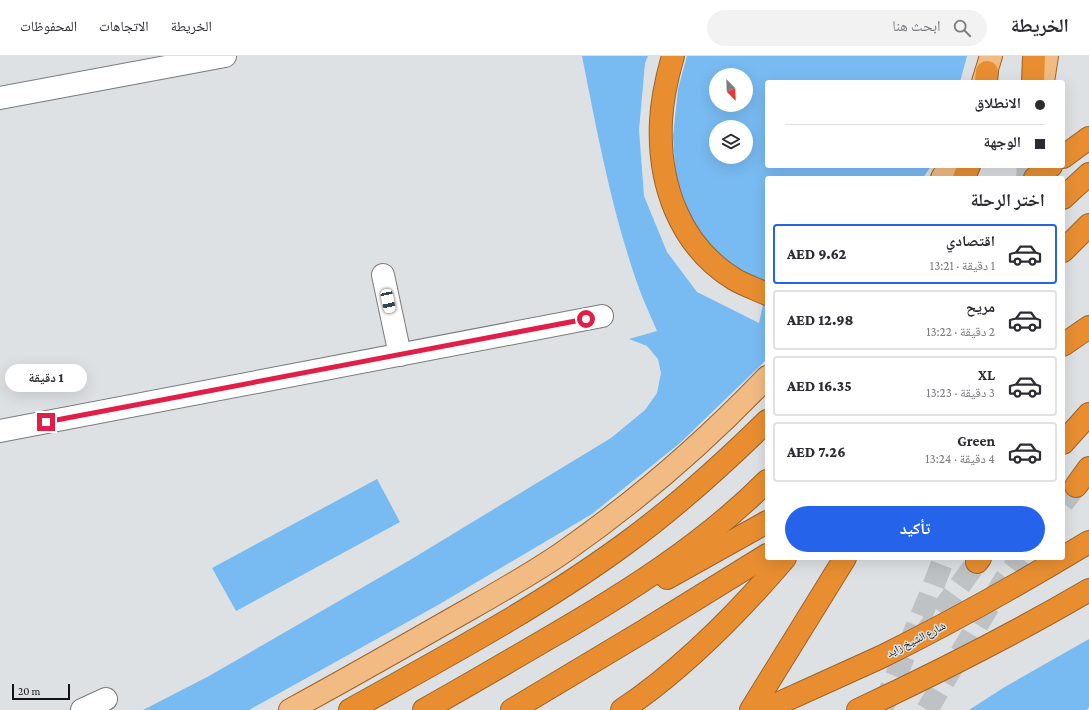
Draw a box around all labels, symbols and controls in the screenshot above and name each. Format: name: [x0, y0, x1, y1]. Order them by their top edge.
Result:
search box: [707, 10, 987, 46]
text: الخريطة: [1011, 15, 1069, 36]
icon: search: [951, 17, 973, 39]
text: المحفوظات: [20, 18, 77, 34]
text: الاتجاهات: [99, 18, 149, 34]
text: الخريطة: [171, 18, 212, 34]
text: ابحث هنا: [892, 18, 941, 34]
north arrow: [709, 68, 753, 112]
map controls: [709, 68, 753, 164]
text: الانطلاق: [975, 95, 1021, 111]
button: layers: [709, 120, 753, 164]
text: الوجهة: [983, 134, 1021, 150]
text: اختر الرحلة: [971, 190, 1045, 210]
text: اقتصادي: [946, 233, 995, 249]
icon: car: [1007, 236, 1043, 272]
text: AED 9.62: [787, 246, 846, 262]
text: 1 دقيقة · 13:21: [930, 258, 995, 273]
car: [380, 288, 396, 314]
text: مريح: [966, 299, 995, 315]
icon: car: [1007, 302, 1043, 338]
route start: [577, 310, 595, 328]
text: AED 12.98: [787, 312, 854, 328]
text: 2 دقيقة · 13:22: [926, 324, 995, 339]
callout: 1 دقيقة: [5, 364, 87, 392]
text: XL: [978, 367, 995, 383]
icon: car: [1007, 368, 1043, 404]
text: 1 دقيقة: [29, 370, 63, 385]
text: AED 16.35: [787, 378, 852, 394]
text: 3 دقيقة · 13:23: [926, 385, 995, 400]
route end: [37, 413, 55, 431]
text: Green: [957, 433, 995, 449]
icon: car: [1007, 434, 1043, 470]
text: AED 7.26: [787, 444, 846, 460]
text: 4 دقيقة · 13:24: [925, 451, 995, 466]
button: تأكيد: [785, 506, 1045, 552]
street label: شارع الشيخ زايد: [885, 619, 948, 660]
scale bar: [12, 682, 70, 701]
text: 20 m: [18, 685, 40, 697]

